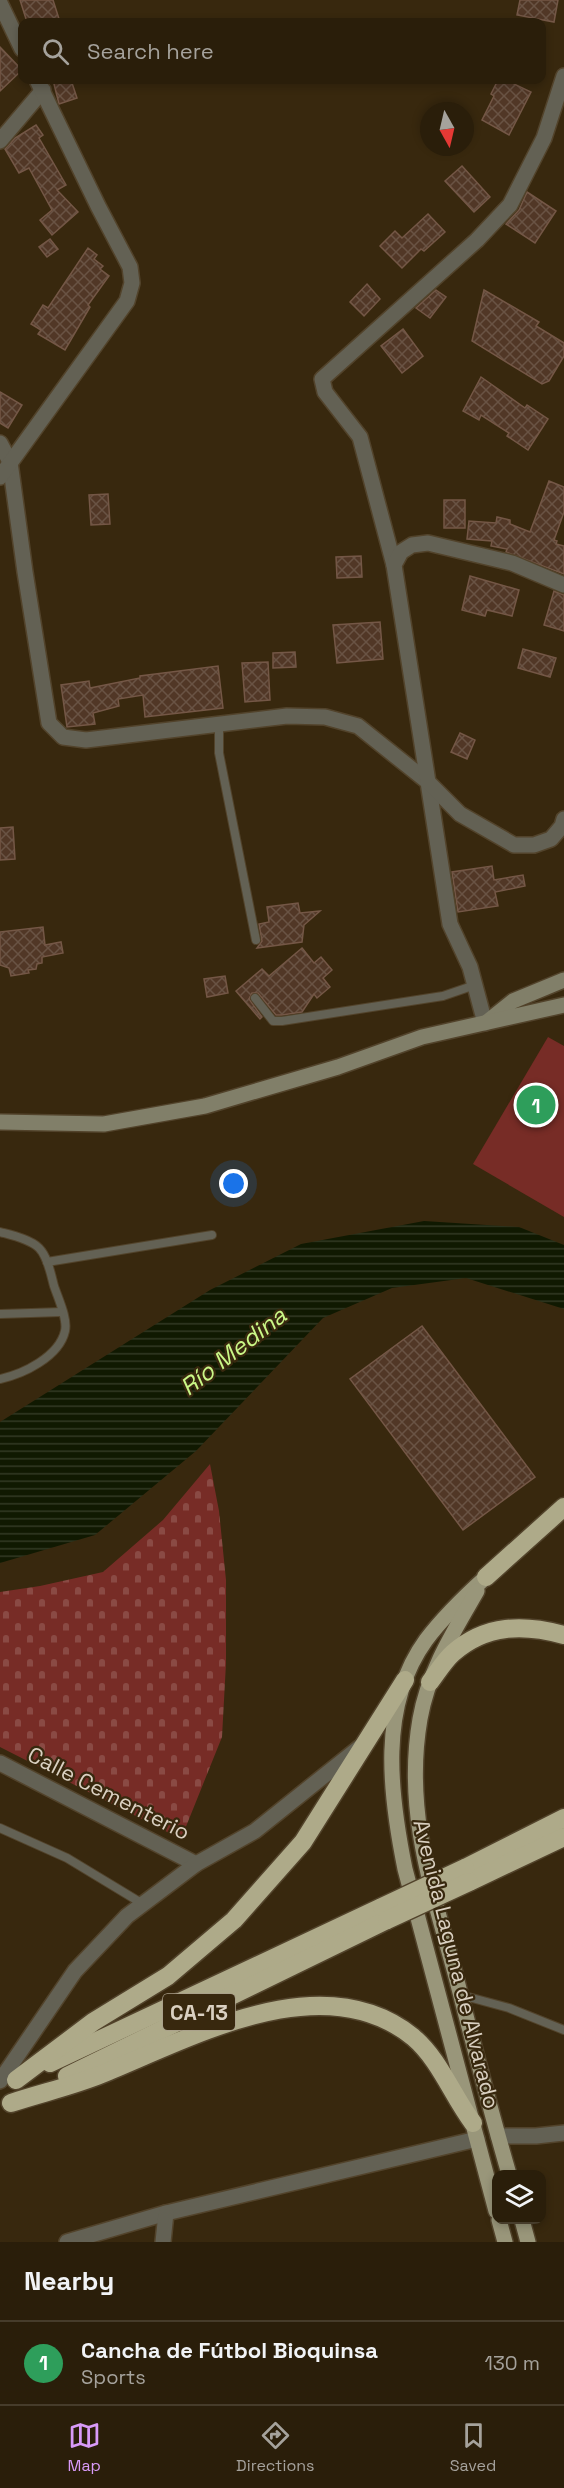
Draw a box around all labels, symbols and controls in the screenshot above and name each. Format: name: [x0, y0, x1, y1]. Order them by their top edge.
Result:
search box: [18, 18, 546, 84]
icon: search: [39, 35, 72, 68]
text: Search here: [87, 37, 214, 65]
north arrow: [420, 102, 474, 156]
pin: 1: [516, 1082, 556, 1128]
your location: [219, 1169, 248, 1198]
water label: Río Medina: [173, 1300, 293, 1402]
street label: Calle Cementerio: [23, 1740, 195, 1846]
street label: Avenida Laguna de Alvarado: [407, 1817, 507, 2111]
road number: CA-13: [163, 1994, 235, 2030]
map controls: [492, 2170, 546, 2224]
button: layers: [492, 2170, 546, 2224]
text: Nearby: [24, 2264, 114, 2298]
text: Cancha de Fútbol Bioquinsa: [81, 2336, 378, 2364]
text: 1: [39, 2350, 48, 2376]
text: 130 m: [484, 2350, 540, 2376]
text: Sports: [81, 2364, 146, 2390]
tab: Map: [68, 2419, 101, 2476]
tab: Directions: [236, 2419, 315, 2476]
tab: Saved: [450, 2419, 496, 2476]

